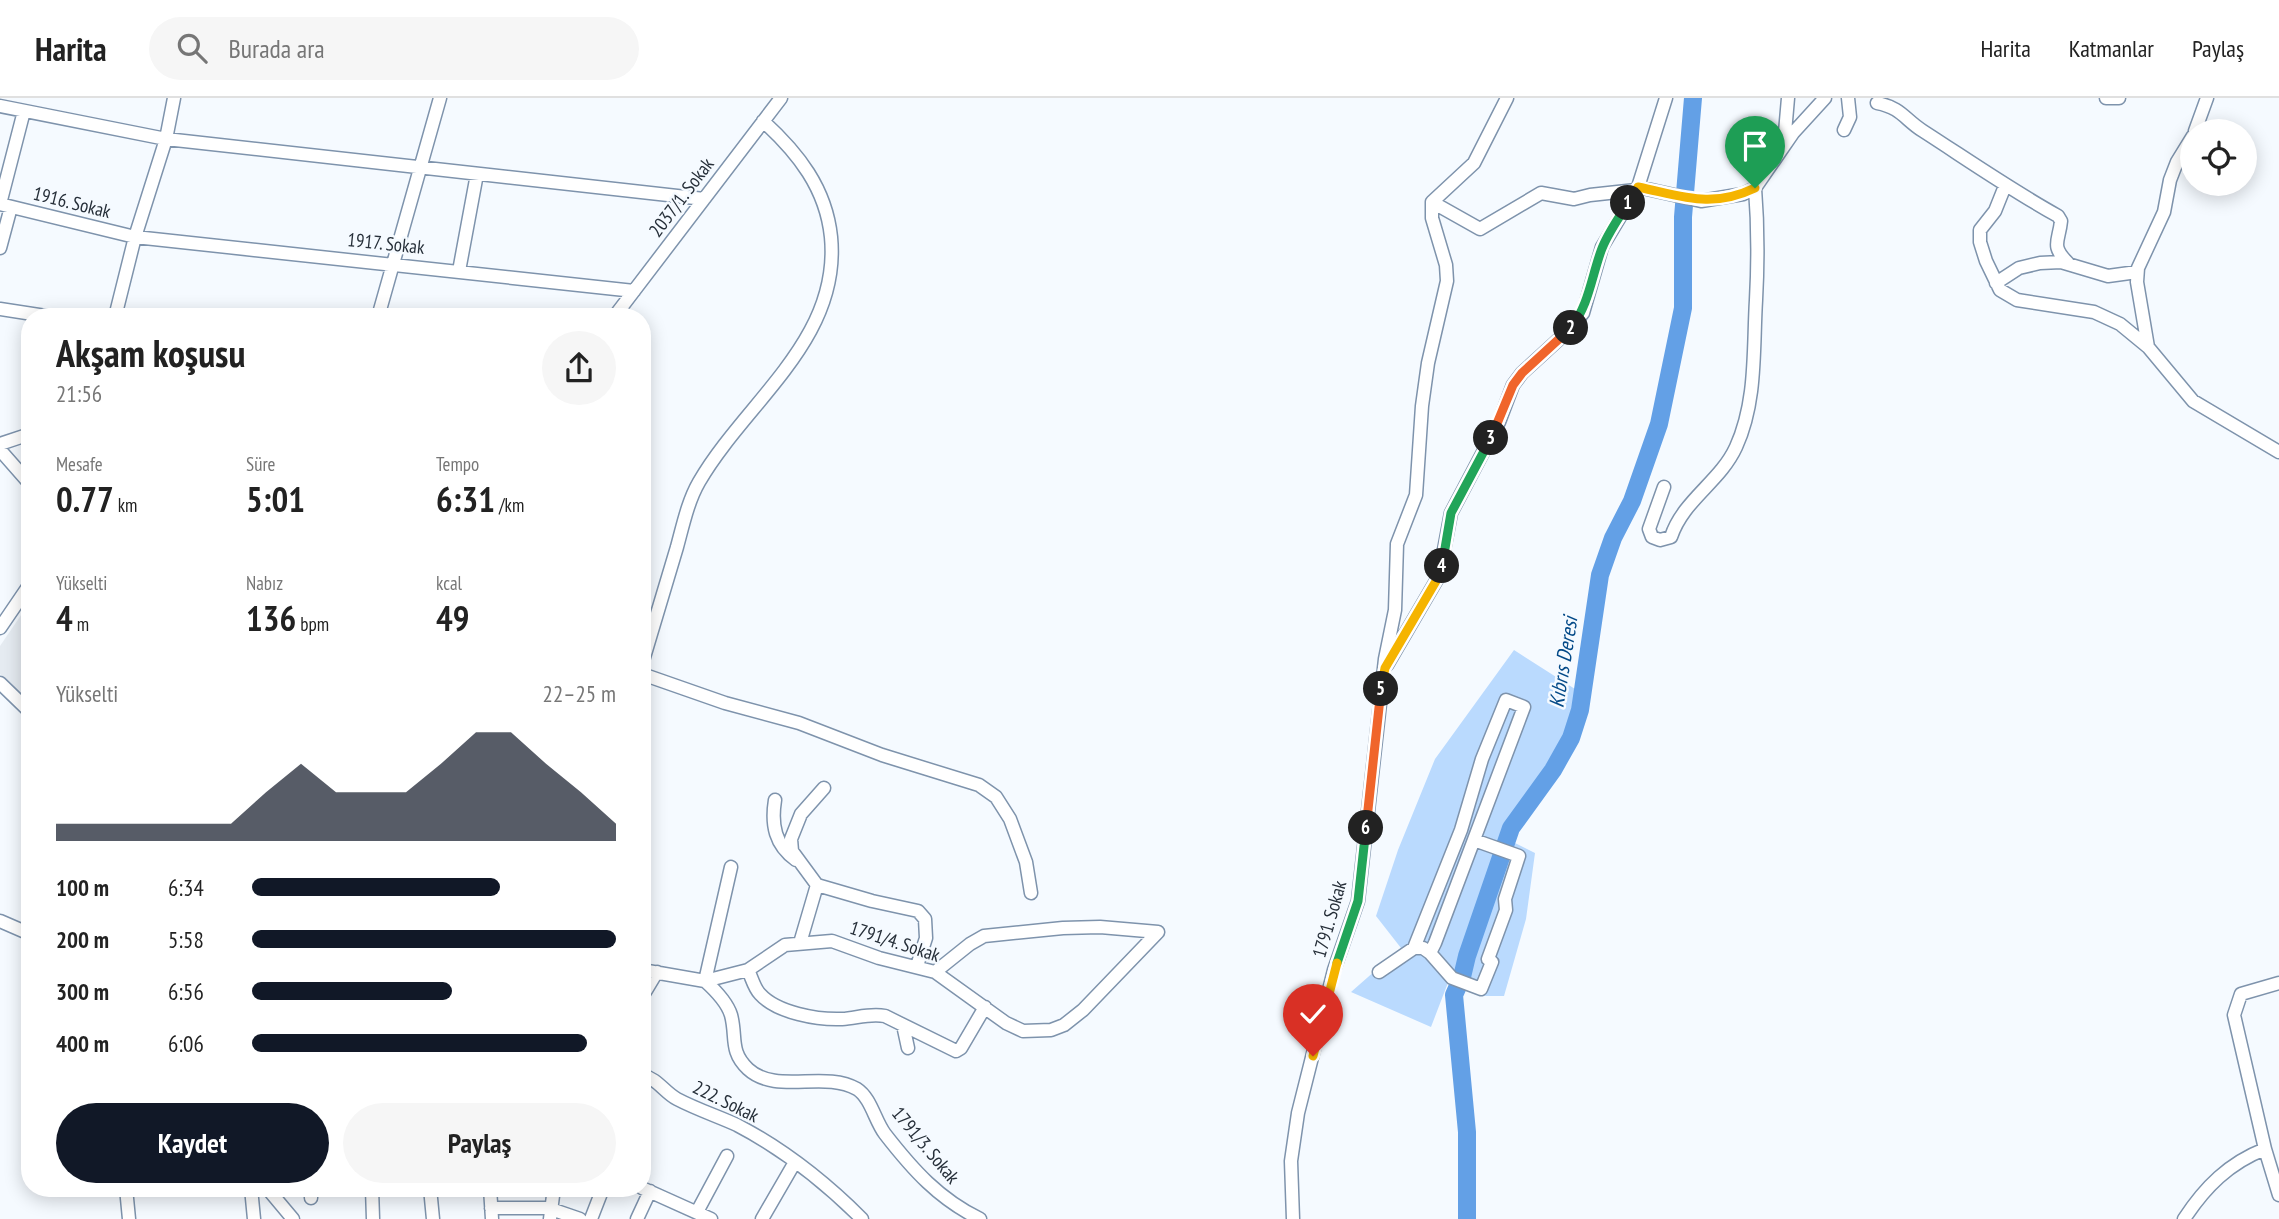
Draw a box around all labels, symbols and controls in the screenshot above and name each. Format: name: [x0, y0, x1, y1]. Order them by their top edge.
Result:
search box: [149, 17, 639, 80]
text: Harita: [35, 27, 107, 70]
icon: search: [173, 29, 211, 67]
text: Burada ara: [229, 32, 325, 65]
text: Harita: [1980, 33, 2031, 64]
text: Katmanlar: [2069, 33, 2154, 64]
text: Paylaş: [2192, 33, 2244, 64]
pin: [1725, 116, 1785, 188]
map controls: [2180, 119, 2257, 196]
button: locate: [2180, 119, 2257, 196]
icon: arrive: [1736, 127, 1774, 165]
street label: 2037/1. Sokak: [643, 152, 719, 241]
street label: 1916. Sokak: [31, 181, 114, 223]
pin: 1: [1610, 186, 1646, 220]
text: 1: [1623, 190, 1632, 214]
street label: 1917. Sokak: [346, 227, 426, 259]
pin: 2: [1554, 310, 1588, 345]
text: 2: [1566, 315, 1575, 339]
text: Akşam koşusu: [56, 328, 245, 377]
button: share: [542, 331, 616, 405]
text: 21:56: [56, 379, 102, 408]
pin: 3: [1474, 420, 1508, 456]
text: 3: [1486, 425, 1495, 449]
text: Mesafe: [56, 452, 103, 476]
text: Süre: [246, 452, 275, 476]
text: Tempo: [436, 452, 479, 476]
text: 0.77: [56, 476, 114, 522]
text: 5:01: [246, 476, 305, 522]
text: 6:31: [436, 476, 495, 522]
text: km: [114, 493, 137, 517]
text: /km: [495, 493, 524, 517]
pin: 4: [1424, 548, 1460, 584]
text: 4: [1437, 553, 1446, 577]
text: Yükselti: [56, 571, 107, 595]
text: Nabız: [246, 571, 283, 595]
text: kcal: [436, 571, 462, 595]
text: 4: [56, 595, 73, 641]
text: 136: [246, 595, 296, 641]
text: 49: [436, 595, 469, 641]
text: m: [73, 612, 89, 636]
text: bpm: [296, 612, 329, 636]
water label: Kıbrıs Deresi: [1542, 612, 1584, 709]
pin: 5: [1364, 672, 1398, 706]
text: 5: [1376, 676, 1385, 700]
text: Yükselti: [56, 679, 118, 708]
text: 22–25 m: [543, 679, 616, 708]
pin: 6: [1348, 810, 1384, 846]
text: 6: [1361, 815, 1370, 839]
text: 100 m: [56, 873, 109, 902]
text: 6:34: [168, 873, 204, 902]
street label: 1791. Sokak: [1307, 877, 1352, 960]
street label: 1791/4. Sokak: [847, 915, 944, 967]
text: 200 m: [56, 925, 109, 954]
text: 5:58: [168, 925, 204, 954]
text: 300 m: [56, 977, 109, 1006]
text: 6:56: [168, 977, 204, 1006]
pin: [1283, 984, 1343, 1056]
icon: check: [1294, 995, 1332, 1033]
text: 400 m: [56, 1029, 109, 1058]
text: 6:06: [168, 1029, 204, 1058]
street label: 222. Sokak: [689, 1075, 763, 1128]
street label: 1791/3. Sokak: [887, 1102, 966, 1189]
button: Kaydet: [56, 1103, 329, 1183]
button: Paylaş: [343, 1103, 616, 1183]

